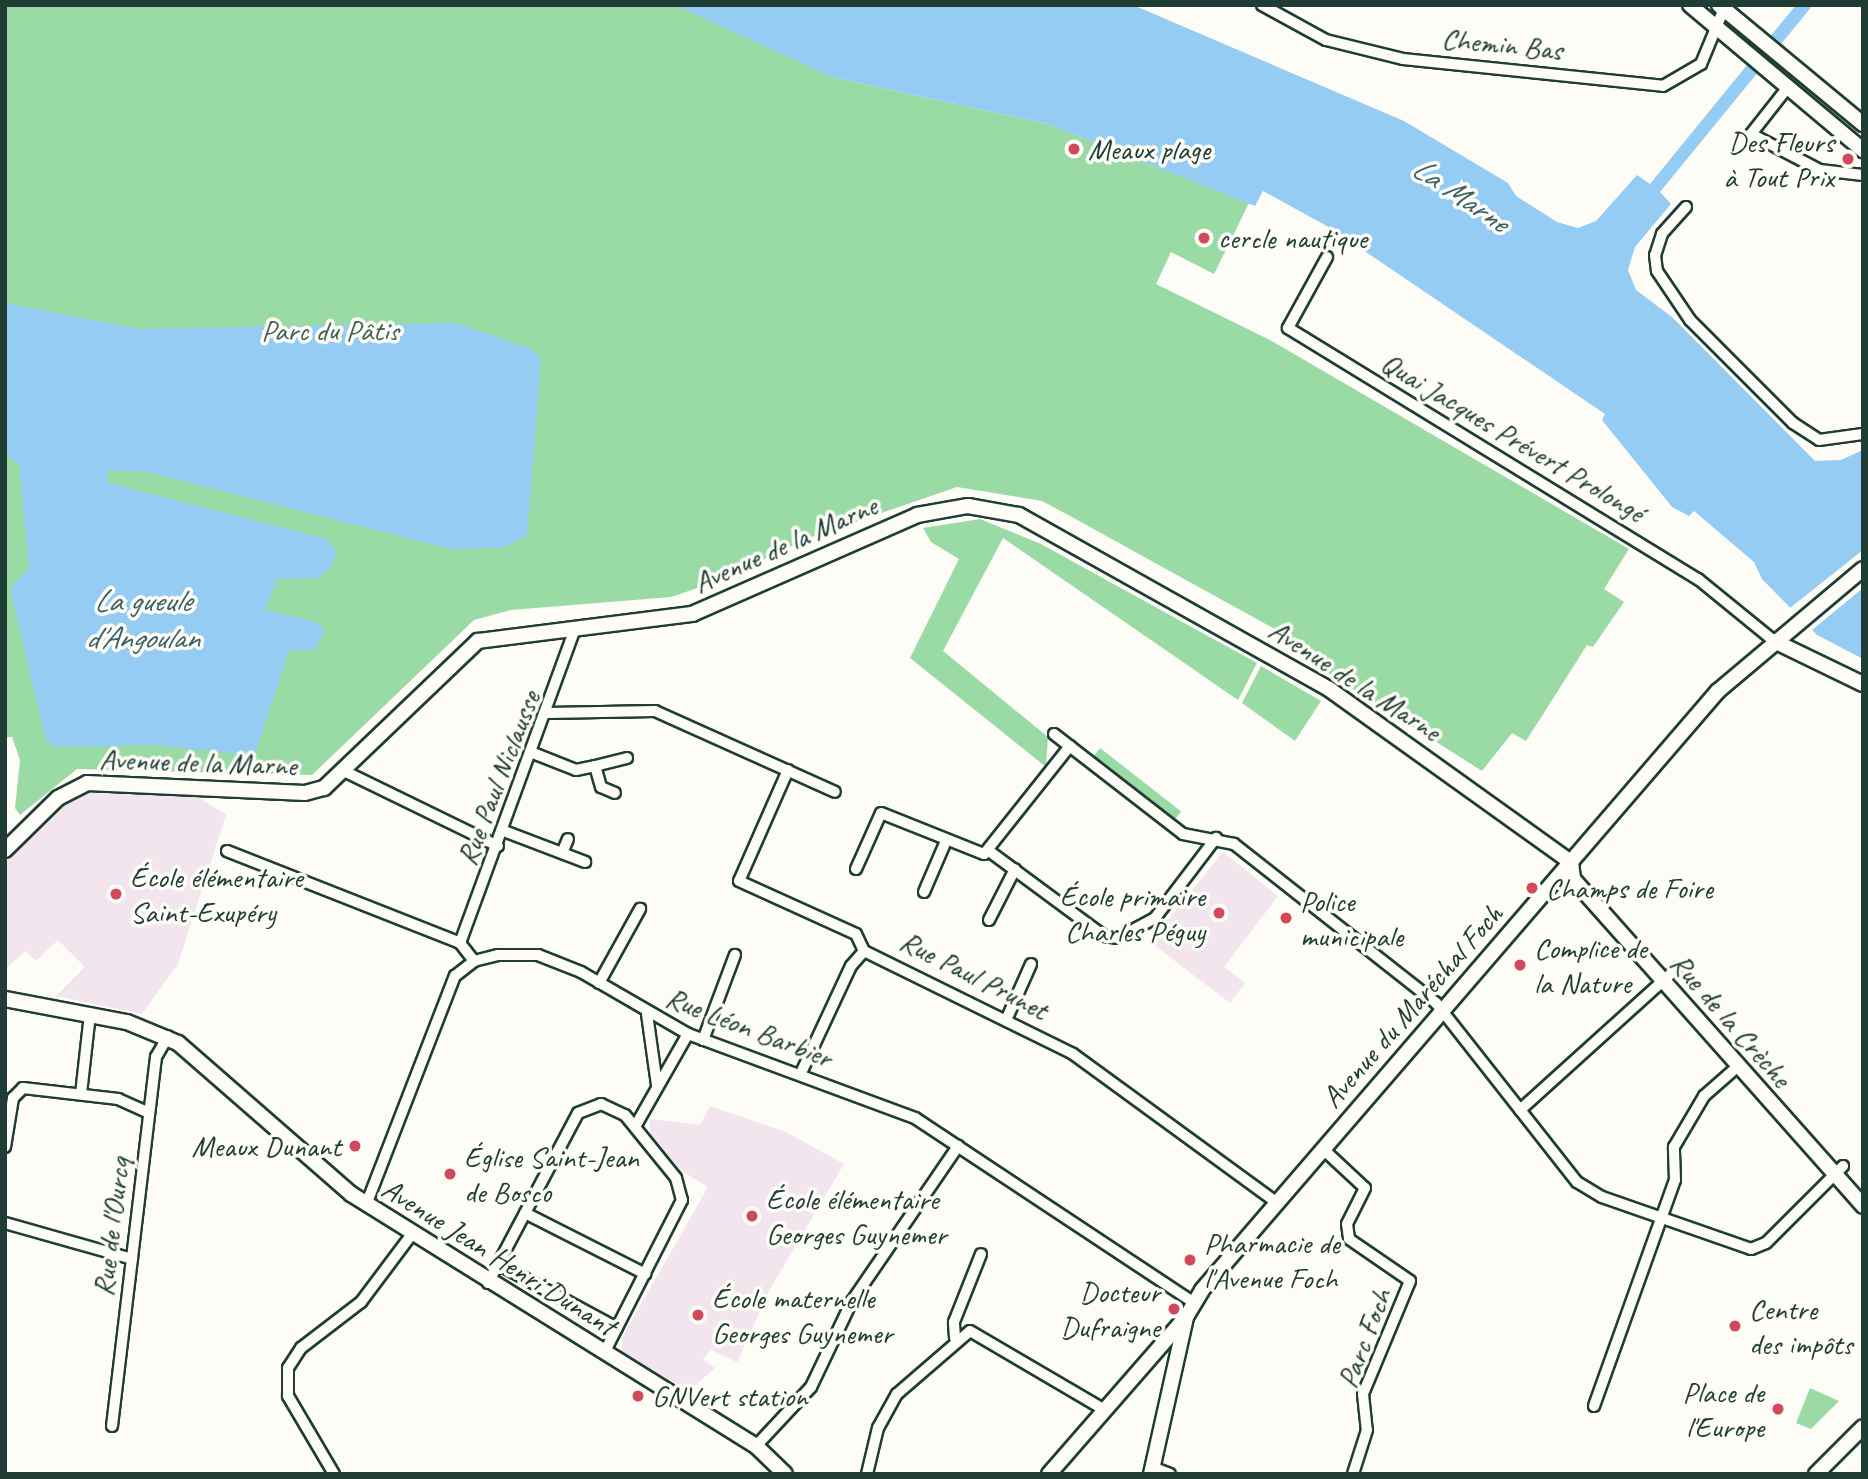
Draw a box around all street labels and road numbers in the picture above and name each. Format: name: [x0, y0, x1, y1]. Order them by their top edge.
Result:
street label: Chemin Bas: [1440, 20, 1564, 68]
street label: Quai Jacques Prévert Prolongé: [1375, 344, 1651, 530]
street label: Avenue de la Marne: [687, 487, 883, 601]
street label: Avenue de la Marne: [1262, 611, 1448, 749]
street label: Rue Paul Niclausse: [448, 685, 548, 871]
street label: Avenue de la Marne: [98, 741, 298, 783]
street label: Avenue du Maréchal Foch: [1313, 896, 1511, 1116]
street label: Rue Paul Prunet: [894, 922, 1054, 1028]
street label: Rue de la Crèche: [1663, 945, 1799, 1095]
street label: Rue Léon Barbier: [660, 979, 838, 1075]
street label: Rue de l'Ourcq: [85, 1156, 137, 1298]
street label: Avenue Jean Henri Dunant: [375, 1171, 623, 1343]
street label: Parc Foch: [1329, 1284, 1399, 1392]

